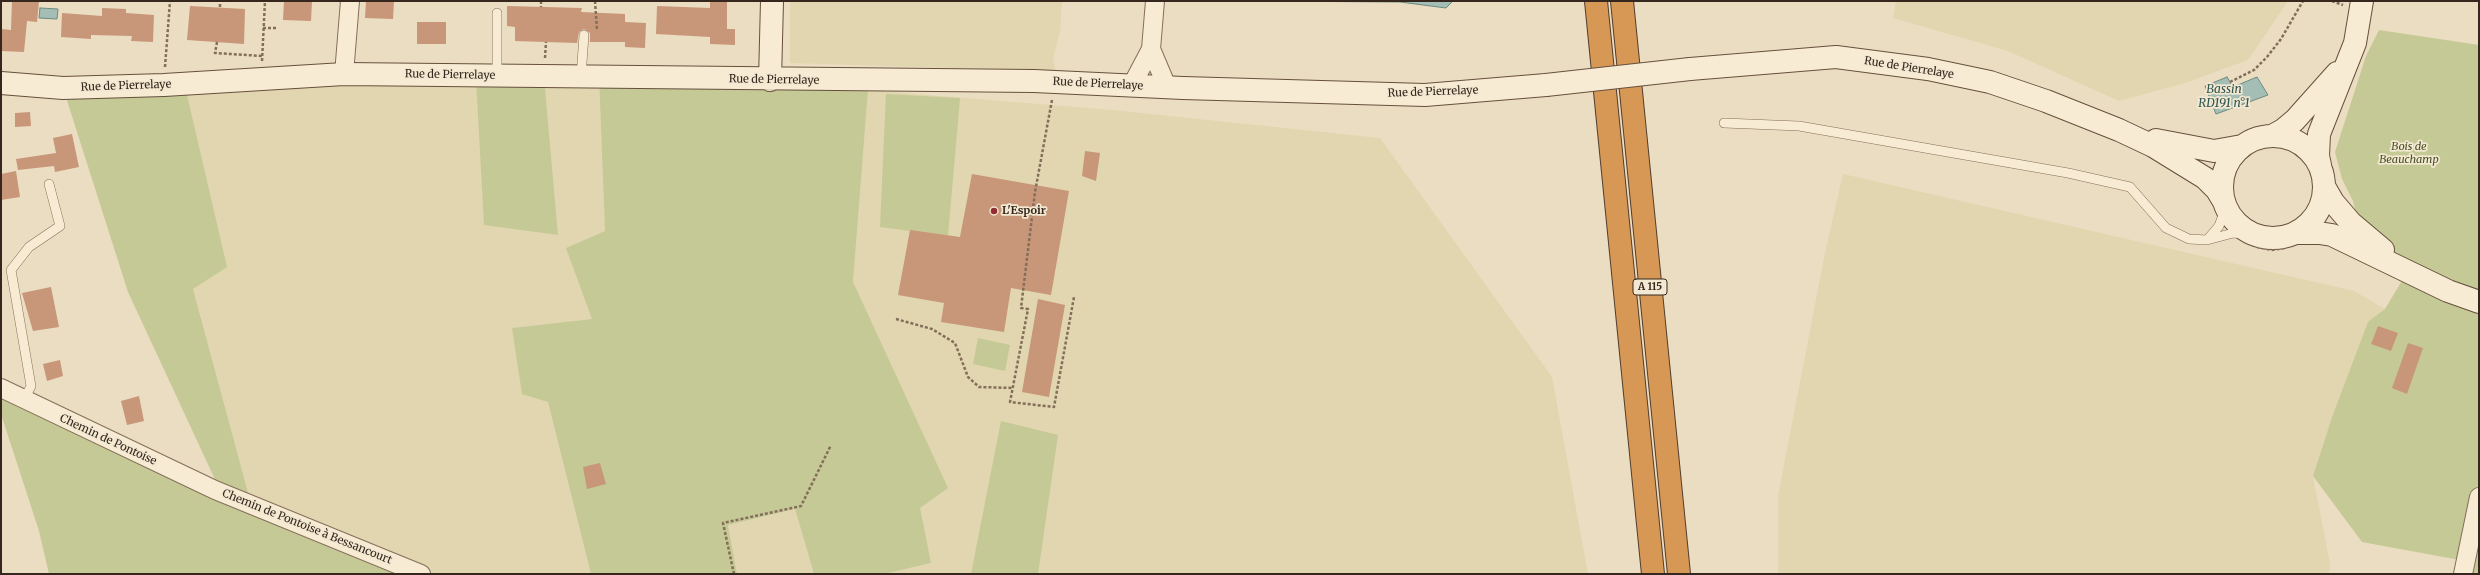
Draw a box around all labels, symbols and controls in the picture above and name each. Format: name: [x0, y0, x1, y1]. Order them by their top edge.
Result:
street label: Rue de Pierrelaye: [1863, 54, 1955, 82]
street label: Rue de Pierrelaye: [405, 68, 495, 82]
street label: Rue de Pierrelaye: [729, 73, 819, 87]
street label: Rue de Pierrelaye: [1052, 75, 1144, 93]
street label: Rue de Pierrelaye: [80, 78, 172, 94]
water label: Bassin RD191 n°1: [2198, 83, 2250, 111]
street label: Rue de Pierrelaye: [1387, 84, 1479, 100]
park label: Bois de Beauchamp: [2379, 140, 2439, 166]
place label: L'Espoir: [1002, 204, 1046, 218]
marker: L'Espoir: [989, 206, 999, 216]
road number: A 115: [1633, 279, 1667, 295]
street label: Chemin de Pontoise: [58, 412, 158, 468]
street label: Chemin de Pontoise à Bessancourt: [220, 487, 394, 567]

